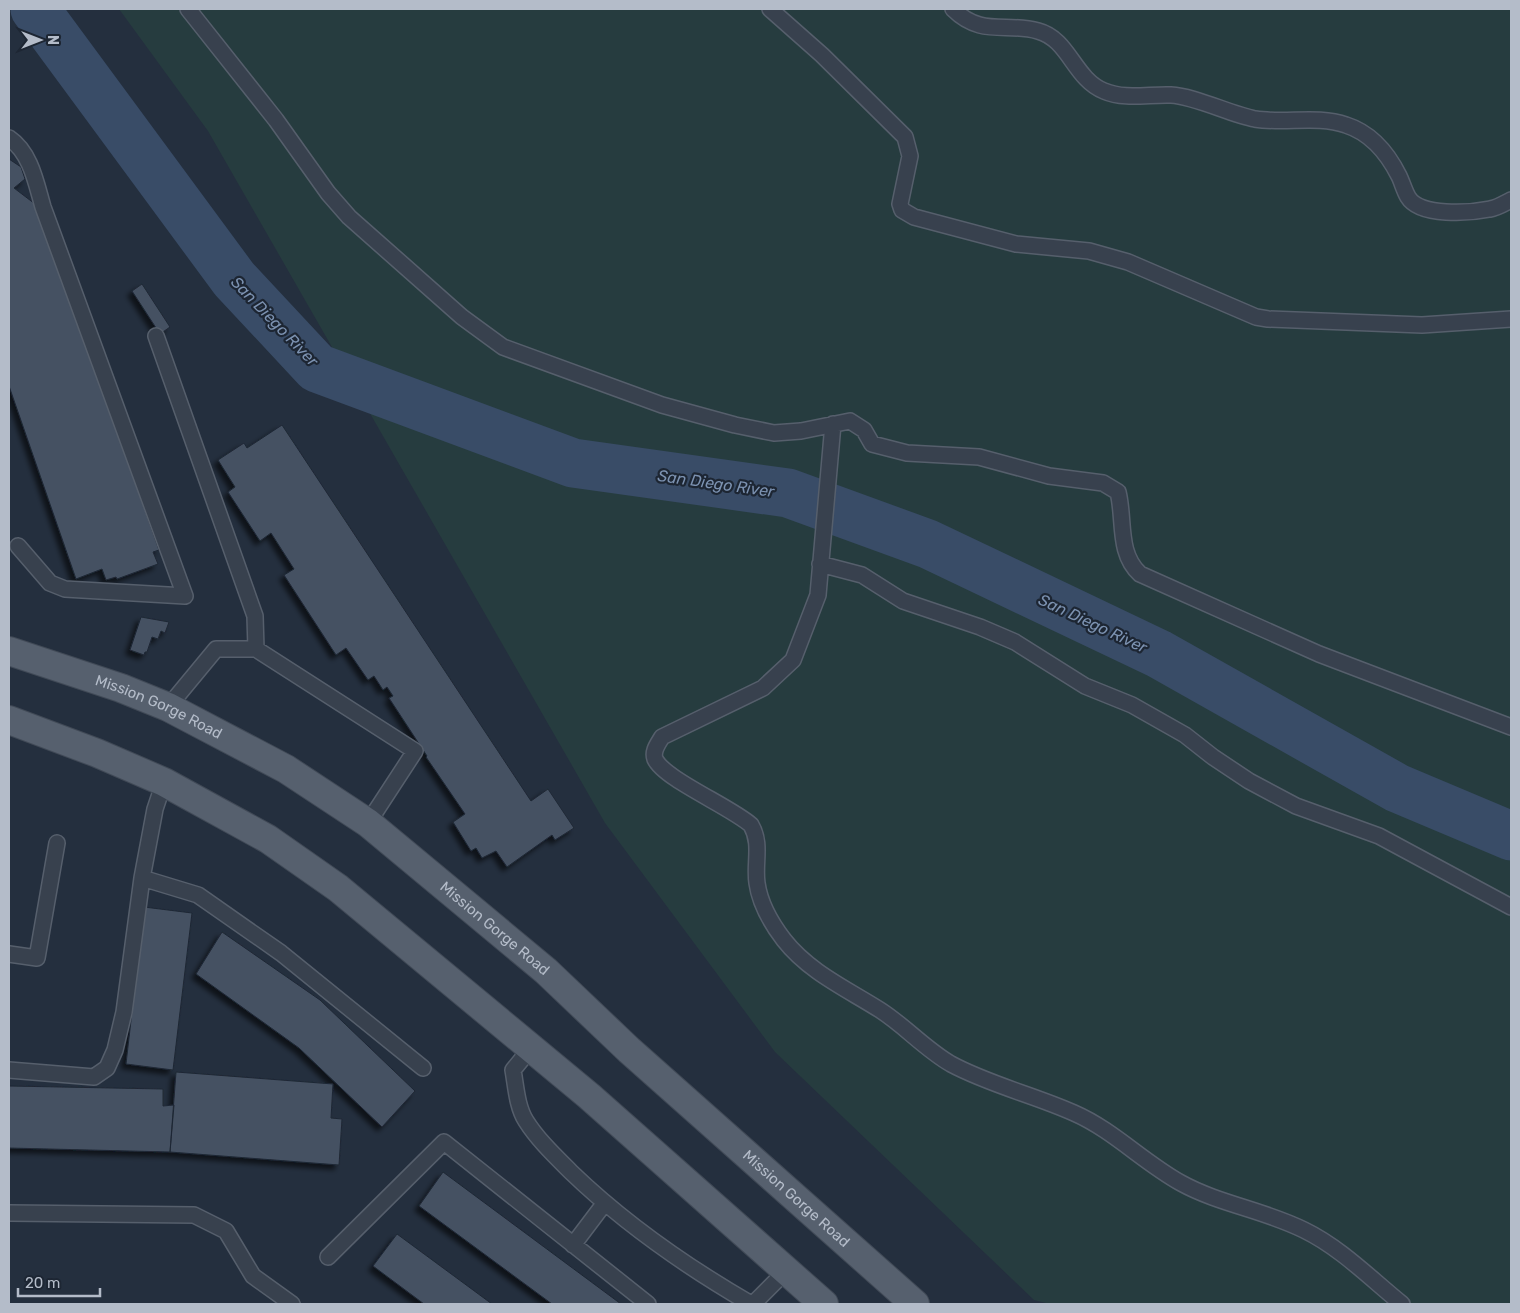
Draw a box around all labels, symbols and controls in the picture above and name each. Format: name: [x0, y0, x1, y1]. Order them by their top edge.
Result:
north arrow: [15, 15, 65, 65]
text: N: [44, 35, 61, 45]
water label: San Diego River: [227, 272, 323, 371]
water label: San Diego River: [656, 466, 776, 501]
water label: San Diego River: [1036, 590, 1151, 657]
street label: Mission Gorge Road: [93, 671, 225, 743]
street label: Mission Gorge Road: [436, 878, 553, 979]
street label: Mission Gorge Road: [739, 1146, 854, 1251]
scale bar: [18, 1266, 100, 1298]
text: 20 m: [25, 1274, 60, 1292]

